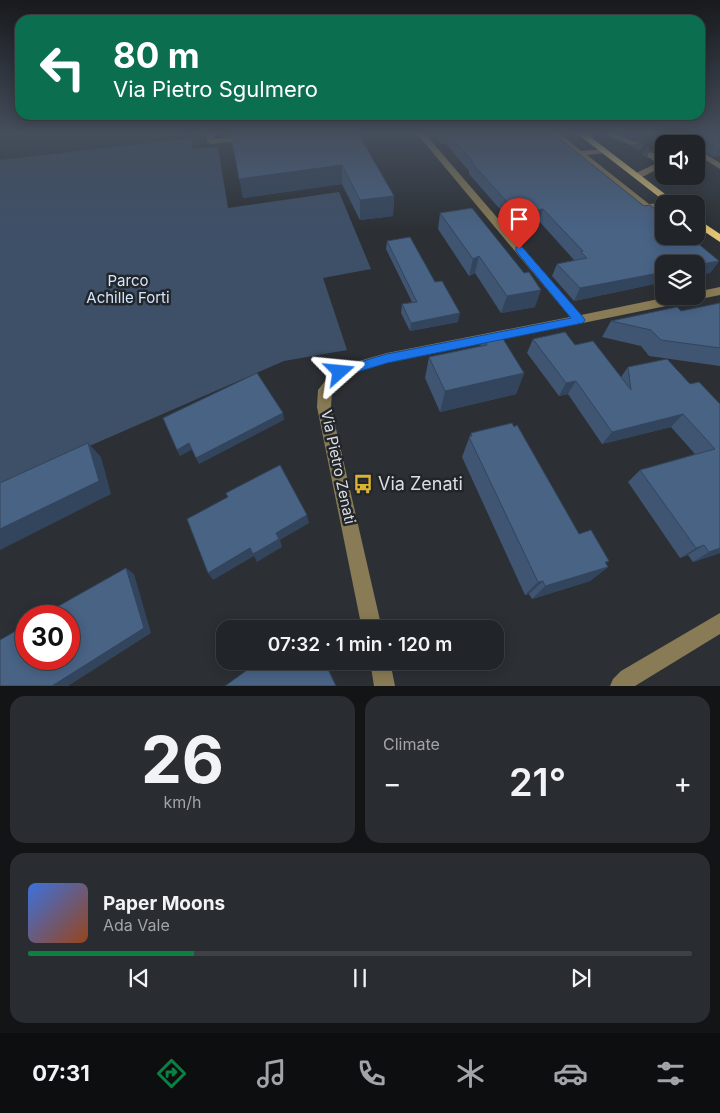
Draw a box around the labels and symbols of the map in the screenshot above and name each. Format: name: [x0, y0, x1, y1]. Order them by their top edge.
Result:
pin: [498, 198, 540, 249]
park label: Parco Achille Forti: [86, 271, 170, 307]
position arrow: [313, 345, 365, 397]
street label: Via Pietro Zenati: [317, 408, 360, 526]
bus stop icon: Via Zenati: [352, 473, 374, 495]
place label: Via Zenati: [378, 473, 463, 494]
speed limit sign: 30: [15, 605, 80, 670]

